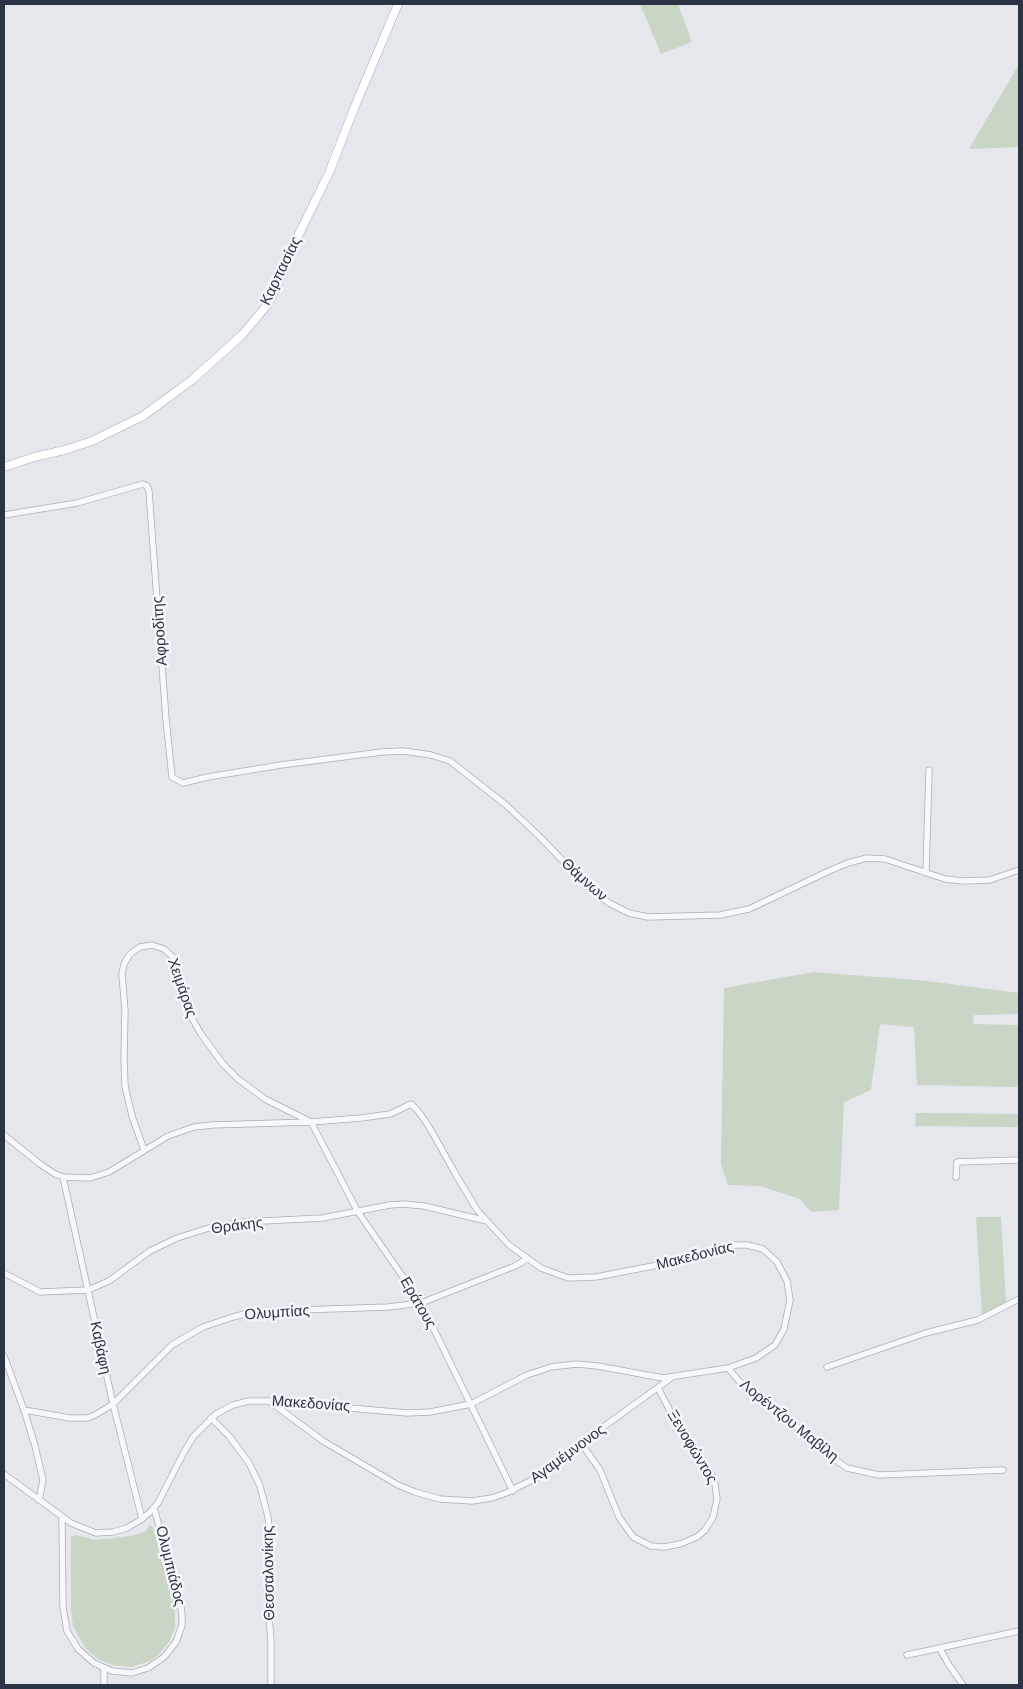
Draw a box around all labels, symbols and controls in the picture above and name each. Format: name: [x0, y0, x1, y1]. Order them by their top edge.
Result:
street label: Καρπασίας: [257, 234, 305, 308]
street label: Αφροδίτης: [149, 596, 171, 666]
street label: Θάμνων: [557, 855, 611, 905]
street label: Χειμάρας: [163, 956, 201, 1020]
street label: Θράκης: [210, 1214, 264, 1238]
street label: Μακεδονίας: [655, 1238, 735, 1274]
street label: Εράτους: [396, 1274, 440, 1332]
street label: Ολυμπίας: [244, 1302, 310, 1324]
street label: Καβάφη: [86, 1320, 114, 1376]
street label: Λορέντζου Μαβίλη: [736, 1376, 842, 1466]
street label: Μακεδονίας: [271, 1392, 351, 1416]
street label: Ξενοφώντος: [663, 1407, 721, 1487]
street label: Αγαμέμνονος: [527, 1421, 609, 1487]
street label: Ολυμπιάδος: [151, 1524, 189, 1608]
street label: Θεσσαλονίκης: [259, 1525, 279, 1621]

